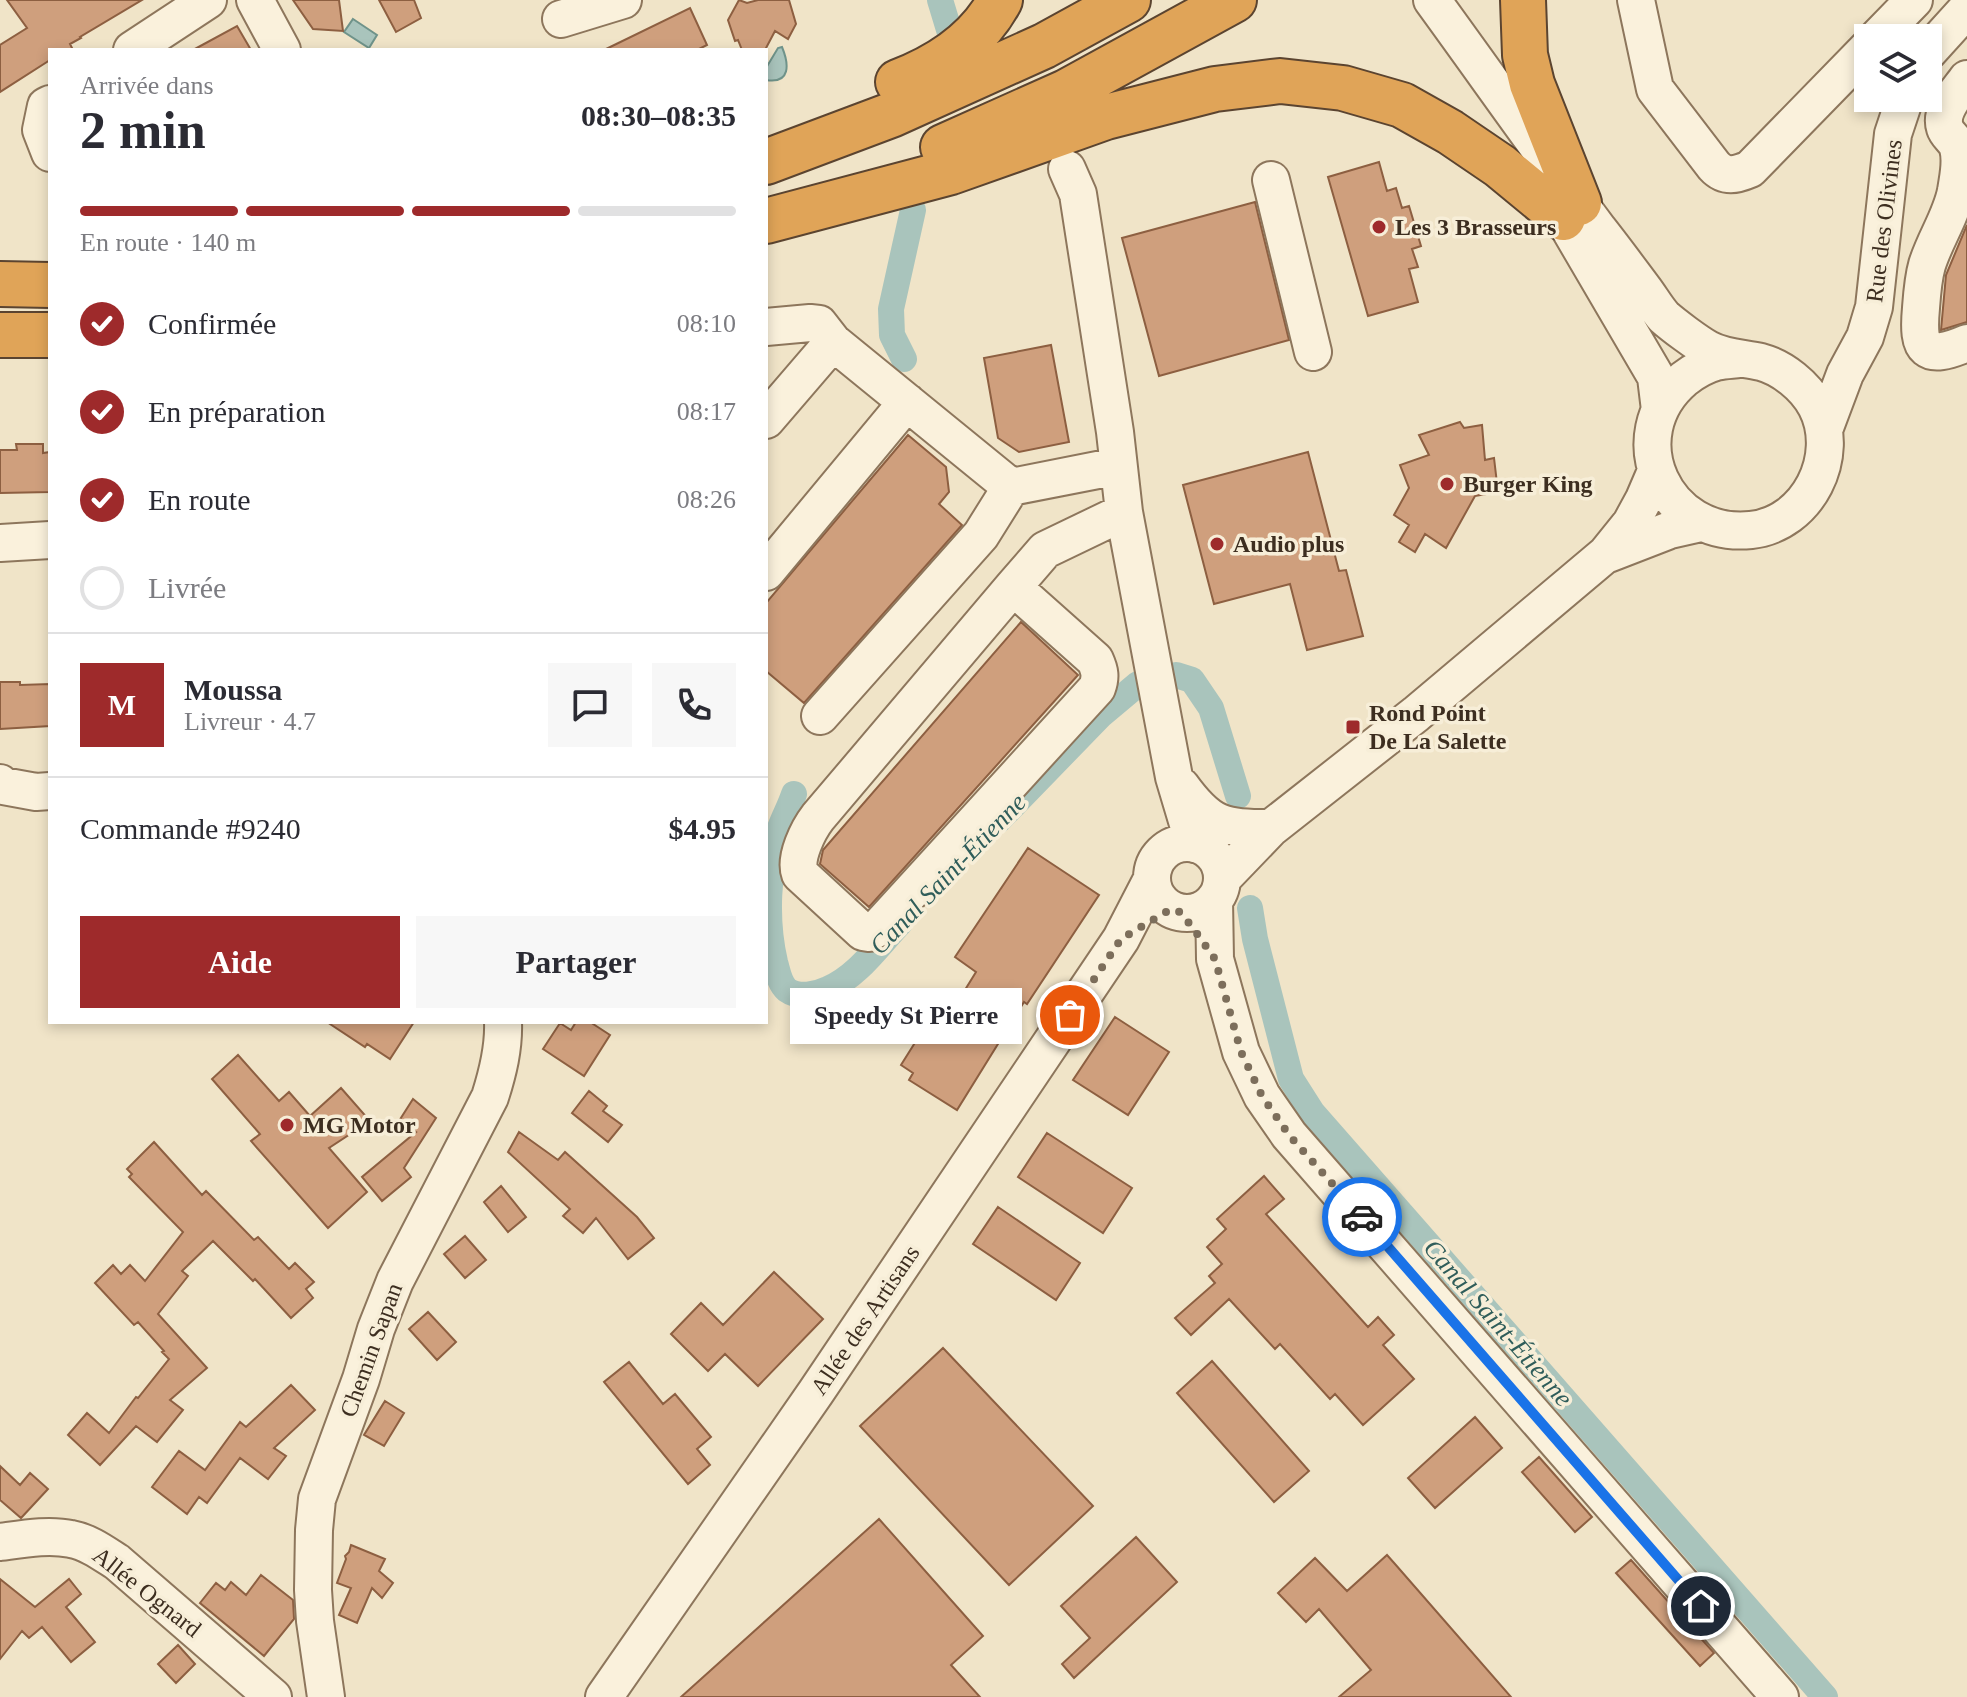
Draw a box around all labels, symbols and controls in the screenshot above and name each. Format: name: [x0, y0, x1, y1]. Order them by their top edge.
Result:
map controls: [1854, 24, 1942, 112]
button: layers: [1854, 24, 1942, 112]
text: Arrivée dans: [80, 71, 214, 100]
text: 08:30–08:35: [581, 99, 736, 132]
text: 2 min: [80, 102, 206, 159]
street label: Rue des Olivines: [1861, 138, 1907, 304]
place label: Les 3 Brasseurs: [1395, 214, 1556, 240]
marker: Les 3 Brasseurs: [1370, 218, 1388, 236]
text: En route · 140 m: [80, 228, 256, 257]
icon: check: [80, 302, 124, 346]
text: Confirmée: [148, 307, 276, 340]
text: 08:10: [677, 309, 736, 338]
icon: check: [80, 390, 124, 434]
text: En préparation: [148, 395, 325, 428]
text: 08:17: [677, 397, 736, 426]
place label: Burger King: [1463, 471, 1593, 497]
marker: Burger King: [1438, 475, 1456, 493]
icon: check: [80, 478, 124, 522]
text: En route: [148, 483, 250, 516]
text: 08:26: [677, 485, 736, 514]
place label: Audio plus: [1233, 531, 1344, 557]
marker: Audio plus: [1208, 535, 1226, 553]
text: Livrée: [148, 571, 226, 604]
button: chat: [548, 663, 632, 747]
button: phone: [652, 663, 736, 747]
text: Moussa: [184, 673, 282, 706]
text: M: [108, 688, 136, 721]
place label: Rond Point De La Salette: [1369, 700, 1507, 754]
text: Livreur · 4.7: [184, 707, 316, 736]
marker: Rond Point De La Salette: [1344, 718, 1362, 736]
water label: Canal Saint-Étienne: [864, 788, 1032, 960]
text: Commande #9240: [80, 812, 301, 845]
text: $4.95: [669, 812, 736, 845]
button: Aide: [80, 916, 400, 1008]
button: Partager: [416, 916, 736, 1008]
pin: [1036, 981, 1104, 1049]
callout: Speedy St Pierre: [790, 987, 1022, 1043]
icon: bag: [1048, 993, 1092, 1037]
text: Speedy St Pierre: [814, 1001, 998, 1030]
place label: MG Motor: [303, 1112, 416, 1138]
marker: MG Motor: [278, 1116, 296, 1134]
courier: [1322, 1177, 1402, 1257]
icon: car: [1340, 1195, 1384, 1239]
water label: Canal Saint-Étienne: [1418, 1234, 1578, 1412]
street label: Allée des Artisans: [805, 1240, 925, 1400]
street label: Chemin Sapan: [335, 1279, 407, 1421]
street label: Allée Ognard: [88, 1542, 206, 1642]
pin: [1667, 1572, 1735, 1640]
icon: home: [1679, 1584, 1723, 1628]

